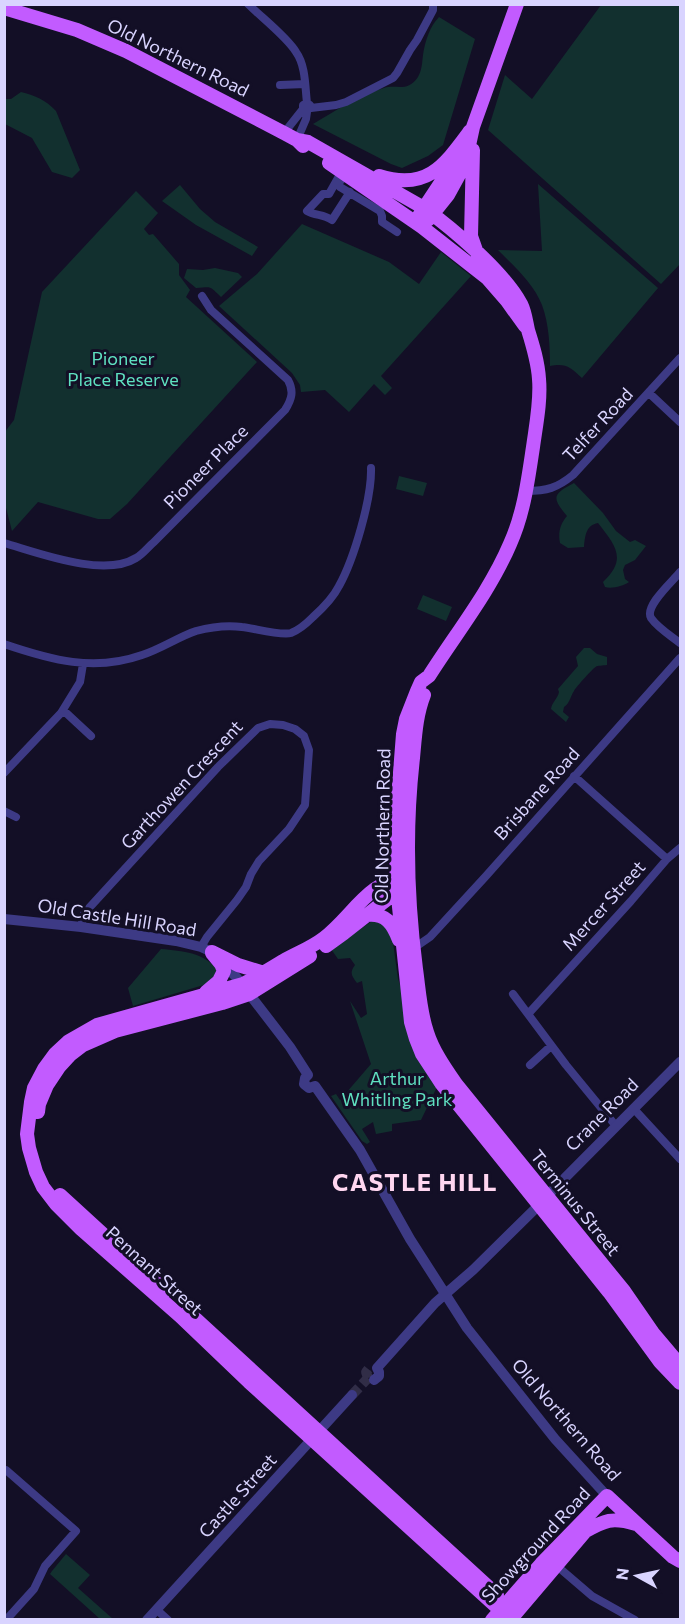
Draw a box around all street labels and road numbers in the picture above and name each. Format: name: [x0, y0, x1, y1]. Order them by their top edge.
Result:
street label: Old Northern Road: [104, 13, 253, 101]
street label: Telfer Road: [557, 383, 637, 466]
street label: Pioneer Place: [159, 420, 252, 513]
street label: Garthowen Crescent: [116, 715, 247, 853]
street label: Brisbane Road: [489, 743, 584, 844]
street label: Old Northern Road: [370, 748, 394, 904]
street label: Mercer Street: [557, 856, 649, 955]
street label: Old Castle Hill Road: [36, 894, 198, 940]
street label: Crane Road: [560, 1073, 642, 1155]
street label: Terminus Street: [526, 1145, 625, 1260]
street label: Pennant Street: [102, 1221, 208, 1319]
street label: Old Northern Road: [508, 1354, 626, 1485]
street label: Castle Street: [194, 1449, 281, 1542]
street label: Showground Road: [476, 1482, 594, 1606]

